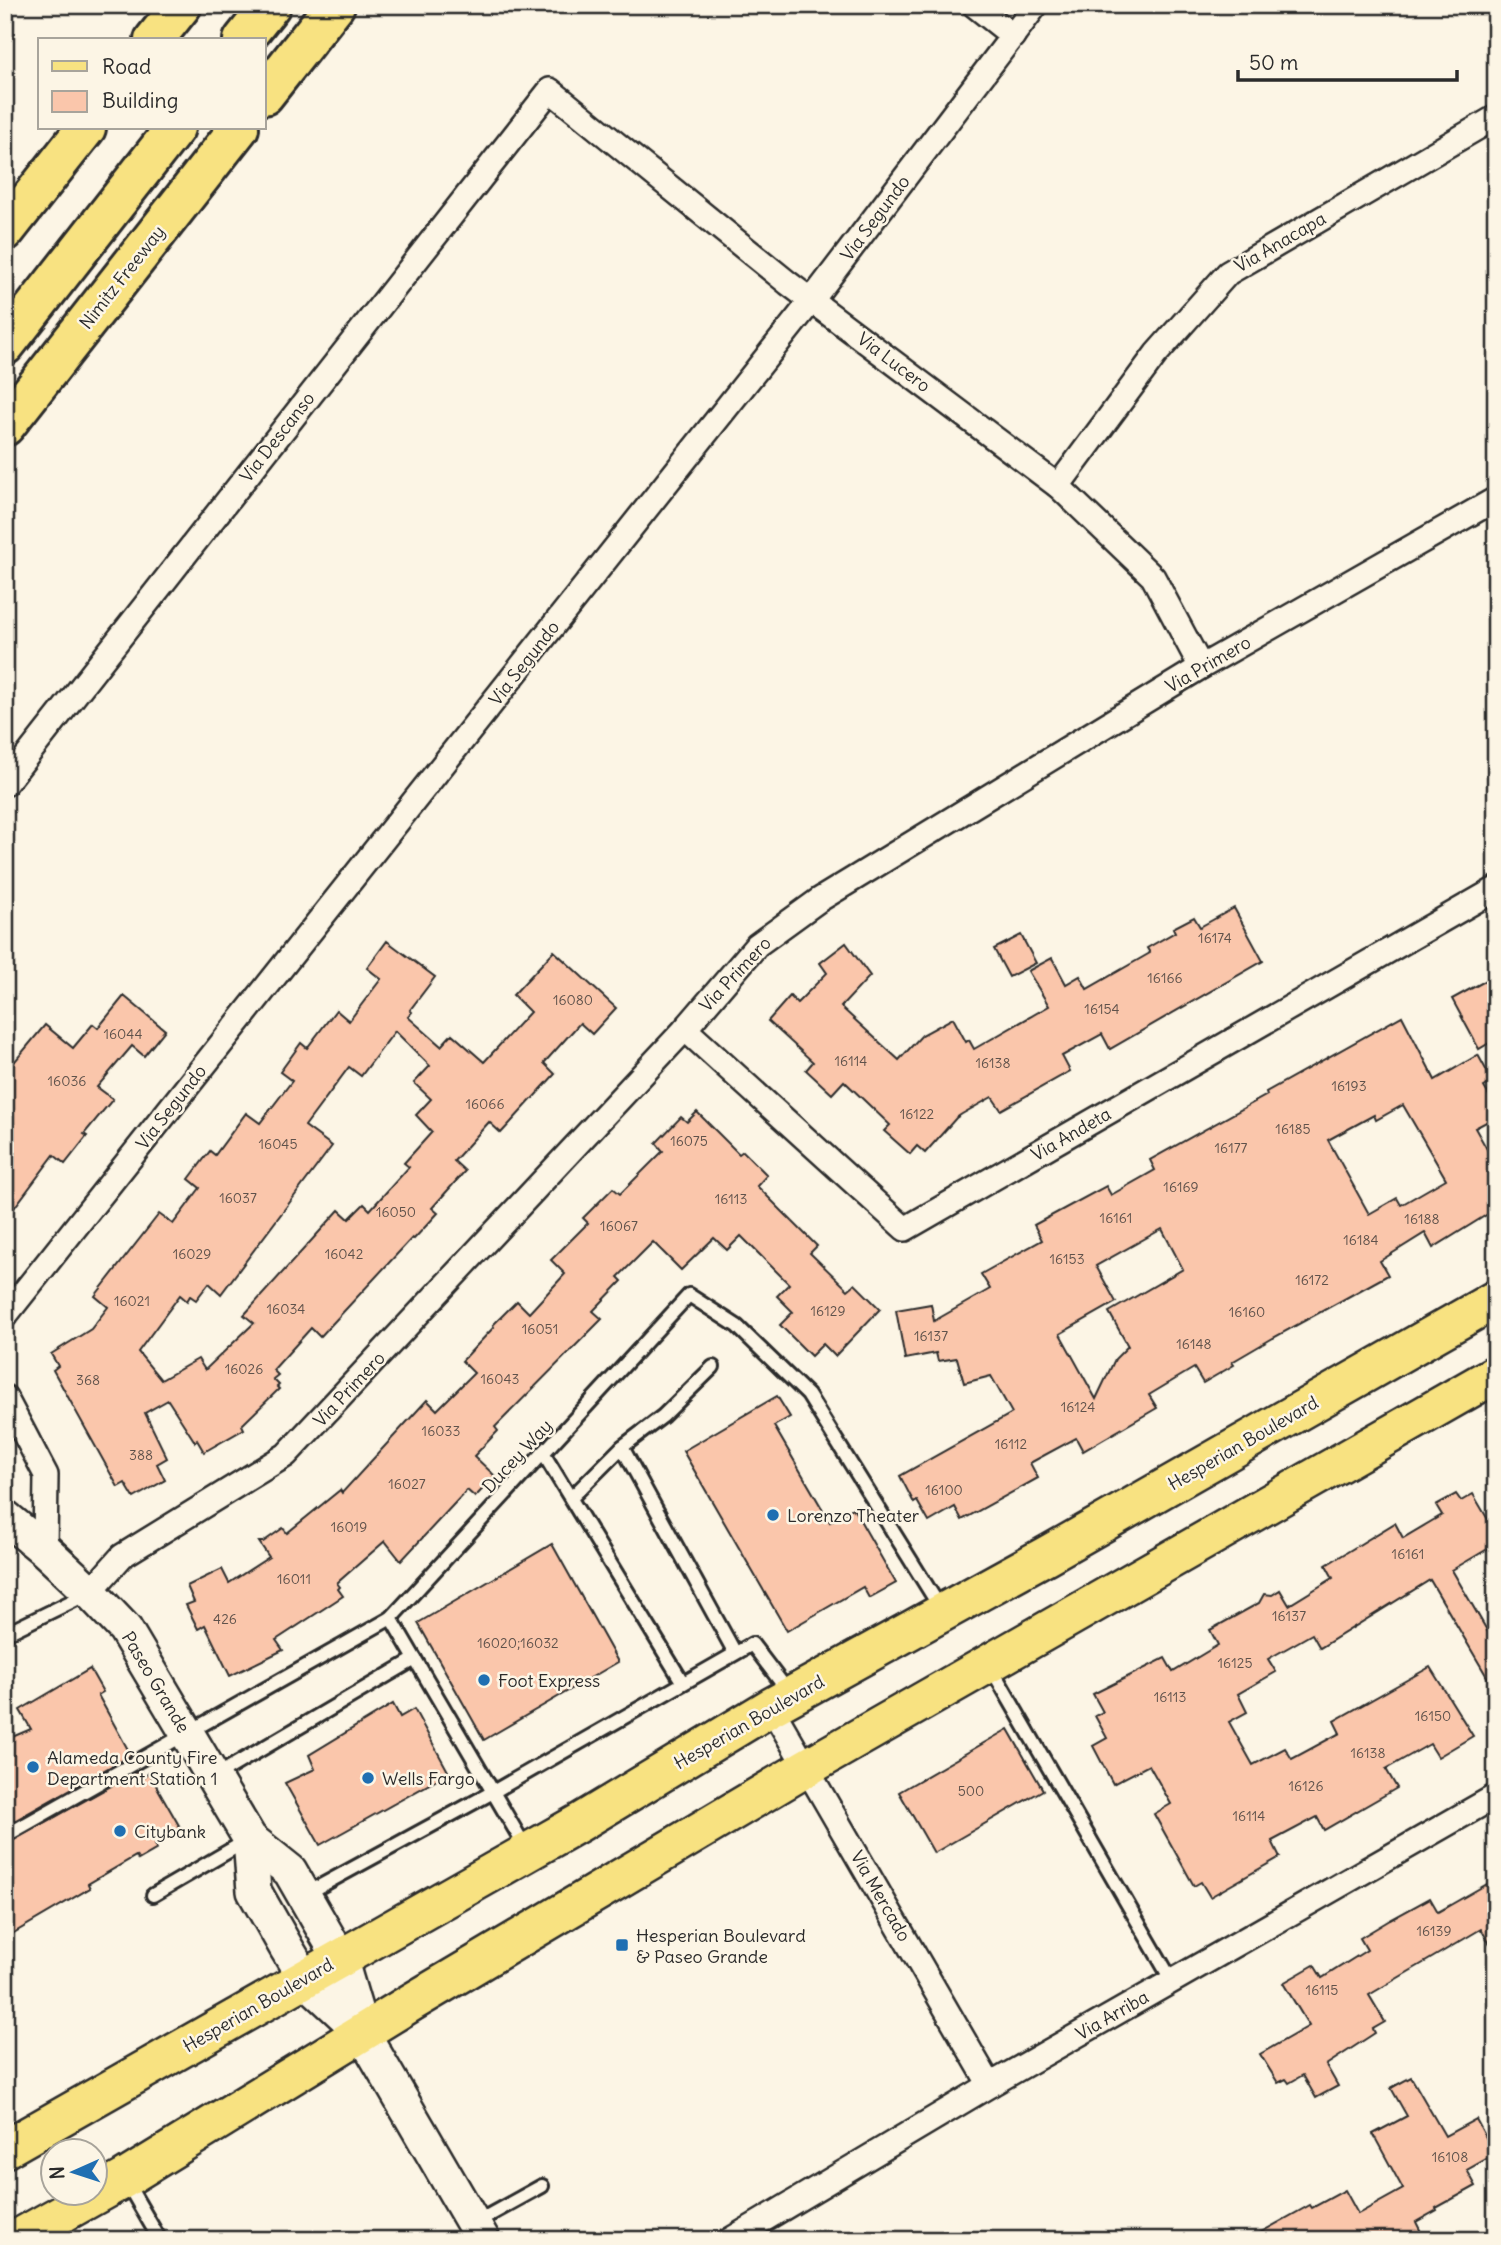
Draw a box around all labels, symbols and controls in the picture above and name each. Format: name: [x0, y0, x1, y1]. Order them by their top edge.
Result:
legend: [38, 38, 266, 130]
scale bar: [1238, 38, 1457, 82]
text: 50 m: [1249, 49, 1298, 76]
text: Road: [102, 53, 151, 80]
text: Building: [102, 87, 178, 114]
street label: Via Segundo: [835, 171, 915, 265]
street label: Via Anacapa: [1230, 207, 1330, 277]
street label: Nimitz Freeway: [74, 221, 170, 333]
street label: Via Lucero: [853, 327, 935, 397]
street label: Via Descanso: [235, 387, 319, 487]
street label: Via Segundo: [484, 616, 564, 710]
street label: Via Primero: [1161, 630, 1255, 698]
house number: 16174: [1198, 929, 1232, 947]
street label: Via Primero: [694, 931, 776, 1017]
house number: 16166: [1147, 969, 1183, 987]
house number: 16080: [553, 991, 593, 1009]
house number: 16154: [1084, 1000, 1120, 1018]
house number: 16044: [103, 1025, 143, 1043]
house number: 16114: [835, 1052, 867, 1070]
house number: 16138: [975, 1054, 1011, 1072]
street label: Via Segundo: [131, 1060, 211, 1154]
house number: 16036: [48, 1072, 86, 1090]
house number: 16193: [1331, 1077, 1367, 1095]
house number: 16066: [465, 1095, 505, 1113]
street label: Via Andeta: [1027, 1102, 1115, 1166]
house number: 16122: [900, 1105, 935, 1123]
house number: 16185: [1275, 1120, 1311, 1138]
house number: 16075: [670, 1132, 708, 1150]
house number: 16045: [259, 1135, 298, 1153]
house number: 16177: [1215, 1139, 1248, 1157]
house number: 16169: [1163, 1178, 1199, 1196]
house number: 16037: [219, 1189, 257, 1207]
house number: 16113: [715, 1190, 747, 1208]
house number: 16050: [376, 1203, 416, 1221]
house number: 16161: [1100, 1209, 1132, 1227]
house number: 16188: [1404, 1210, 1440, 1228]
house number: 16067: [600, 1217, 638, 1235]
house number: 16184: [1343, 1231, 1379, 1249]
house number: 16029: [173, 1245, 211, 1263]
house number: 16042: [325, 1245, 364, 1263]
house number: 16153: [1049, 1250, 1085, 1268]
house number: 16172: [1295, 1271, 1329, 1289]
house number: 16021: [114, 1292, 150, 1310]
house number: 16034: [267, 1300, 305, 1318]
house number: 16129: [811, 1302, 845, 1320]
house number: 16160: [1229, 1303, 1265, 1321]
house number: 16051: [522, 1320, 558, 1338]
house number: 16137: [914, 1327, 948, 1345]
house number: 16148: [1176, 1335, 1212, 1353]
street label: Via Primero: [308, 1346, 390, 1432]
house number: 16026: [225, 1360, 263, 1378]
house number: 16043: [481, 1370, 519, 1388]
house number: 368: [76, 1371, 100, 1389]
street label: Hesperian Boulevard: [1164, 1390, 1323, 1495]
house number: 16124: [1061, 1398, 1095, 1416]
street label: Ducey Way: [477, 1414, 557, 1498]
house number: 16033: [422, 1422, 460, 1440]
house number: 16112: [995, 1435, 1028, 1453]
house number: 388: [129, 1446, 153, 1464]
house number: 16027: [388, 1475, 426, 1493]
house number: 16100: [925, 1481, 963, 1499]
place label: Lorenzo Theater: [787, 1504, 920, 1527]
marker: Lorenzo Theater: [765, 1507, 781, 1523]
house number: 16019: [331, 1518, 367, 1536]
house number: 16161: [1392, 1545, 1424, 1563]
house number: 16011: [277, 1570, 311, 1588]
house number: 16137: [1272, 1607, 1306, 1625]
house number: 426: [213, 1610, 237, 1628]
street label: Paseo Grande: [117, 1627, 195, 1737]
house number: 16020;16032: [477, 1634, 559, 1652]
house number: 16125: [1218, 1654, 1252, 1672]
place label: Foot Express: [498, 1669, 600, 1692]
street label: Hesperian Boulevard: [670, 1669, 829, 1774]
marker: Foot Express: [476, 1672, 492, 1688]
house number: 16113: [1154, 1688, 1186, 1706]
house number: 16150: [1415, 1707, 1451, 1725]
house number: 16138: [1350, 1744, 1386, 1762]
place label: Alameda County Fire Department Station 1: [47, 1746, 218, 1790]
marker: Alameda County Fire Department Station 1: [25, 1759, 41, 1775]
place label: Wells Fargo: [382, 1767, 475, 1790]
marker: Wells Fargo: [360, 1770, 376, 1786]
house number: 16126: [1289, 1777, 1323, 1795]
house number: 500: [958, 1782, 984, 1800]
house number: 16114: [1233, 1807, 1265, 1825]
place label: Citybank: [134, 1820, 206, 1843]
marker: Citybank: [112, 1823, 128, 1839]
street label: Via Mercado: [846, 1846, 916, 1946]
house number: 16139: [1416, 1922, 1452, 1940]
place label: Hesperian Boulevard & Paseo Grande: [636, 1924, 806, 1968]
marker: Hesperian Boulevard & Paseo Grande: [614, 1937, 630, 1953]
street label: Hesperian Boulevard: [179, 1952, 338, 2057]
house number: 16115: [1306, 1981, 1338, 1999]
street label: Via Arriba: [1071, 1985, 1153, 2045]
north arrow: [38, 2136, 108, 2206]
house number: 16108: [1432, 2148, 1468, 2166]
text: N: [45, 2166, 69, 2180]

